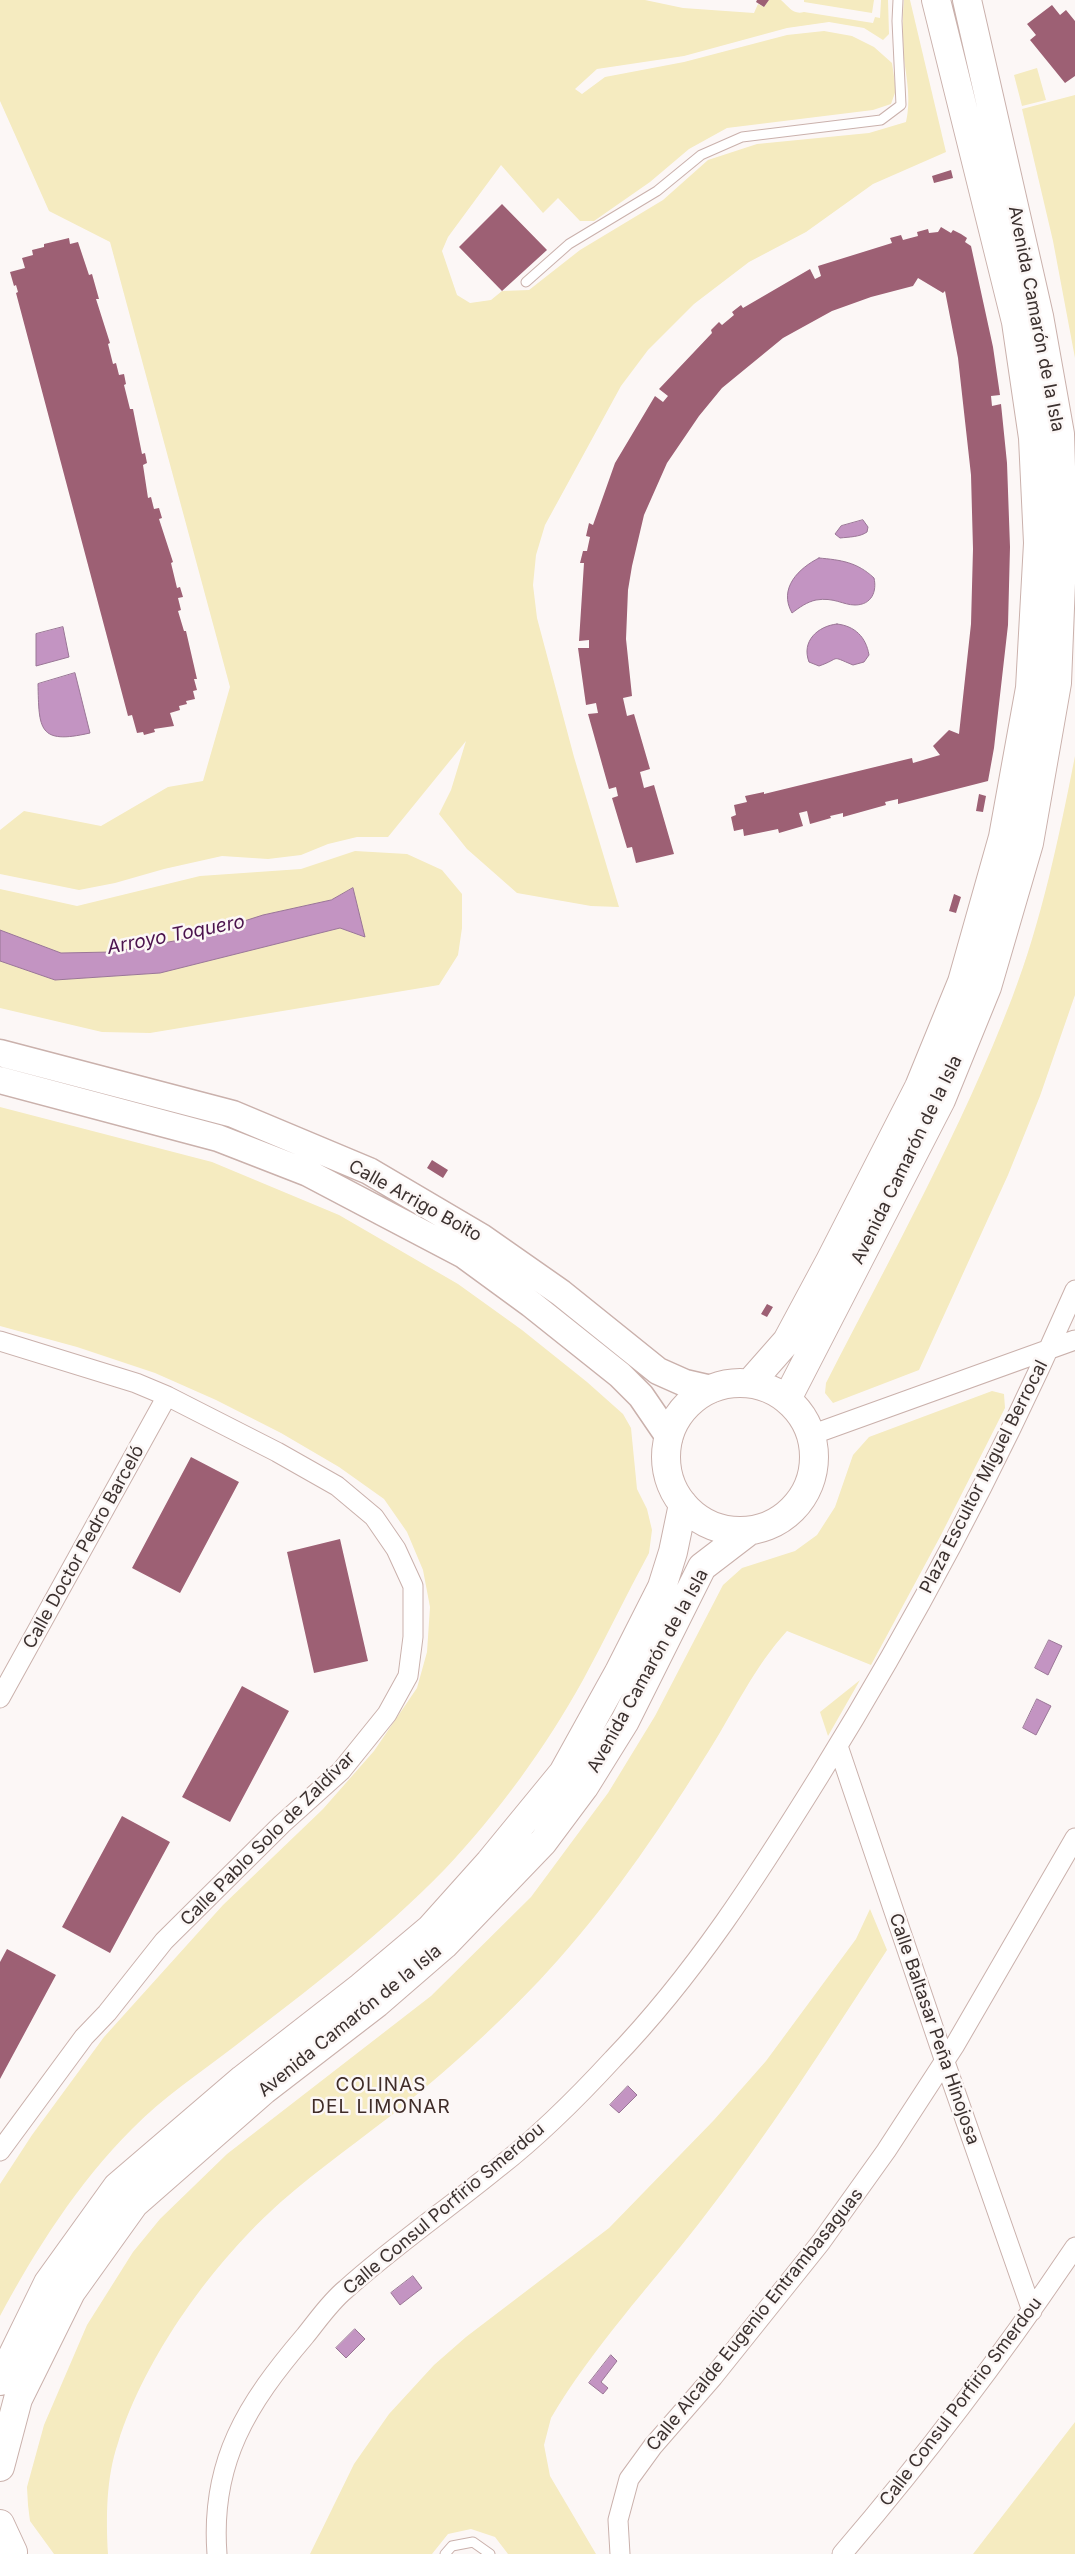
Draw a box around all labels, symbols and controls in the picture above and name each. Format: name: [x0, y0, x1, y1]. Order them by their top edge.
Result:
street label: Avenida Camarón de la Isla: [1003, 204, 1069, 434]
water label: Arroyo Toquero: [105, 910, 247, 960]
street label: Avenida Camarón de la Isla: [847, 1052, 967, 1268]
street label: Calle Arrigo Boito: [345, 1155, 485, 1247]
street label: Plaza Escultor Miguel Berrocal: [916, 1357, 1052, 1597]
street label: Calle Doctor Pedro Barceló: [19, 1441, 149, 1653]
street label: Avenida Camarón de la Isla: [583, 1565, 713, 1777]
street label: Calle Pablo Solo de Zaldívar: [176, 1747, 360, 1931]
street label: Calle Baltasar Peña Hinojosa: [884, 1911, 984, 2147]
street label: Avenida Camarón de la Isla: [254, 1940, 446, 2102]
district label: COLINAS DEL LIMONAR: [310, 2074, 452, 2118]
street label: Calle Consul Porfirio Smerdou: [339, 2118, 549, 2300]
street label: Calle Alcalde Eugenio Entrambasaguas: [642, 2184, 868, 2456]
street label: Calle Consul Porfirio Smerdou: [875, 2293, 1047, 2511]

